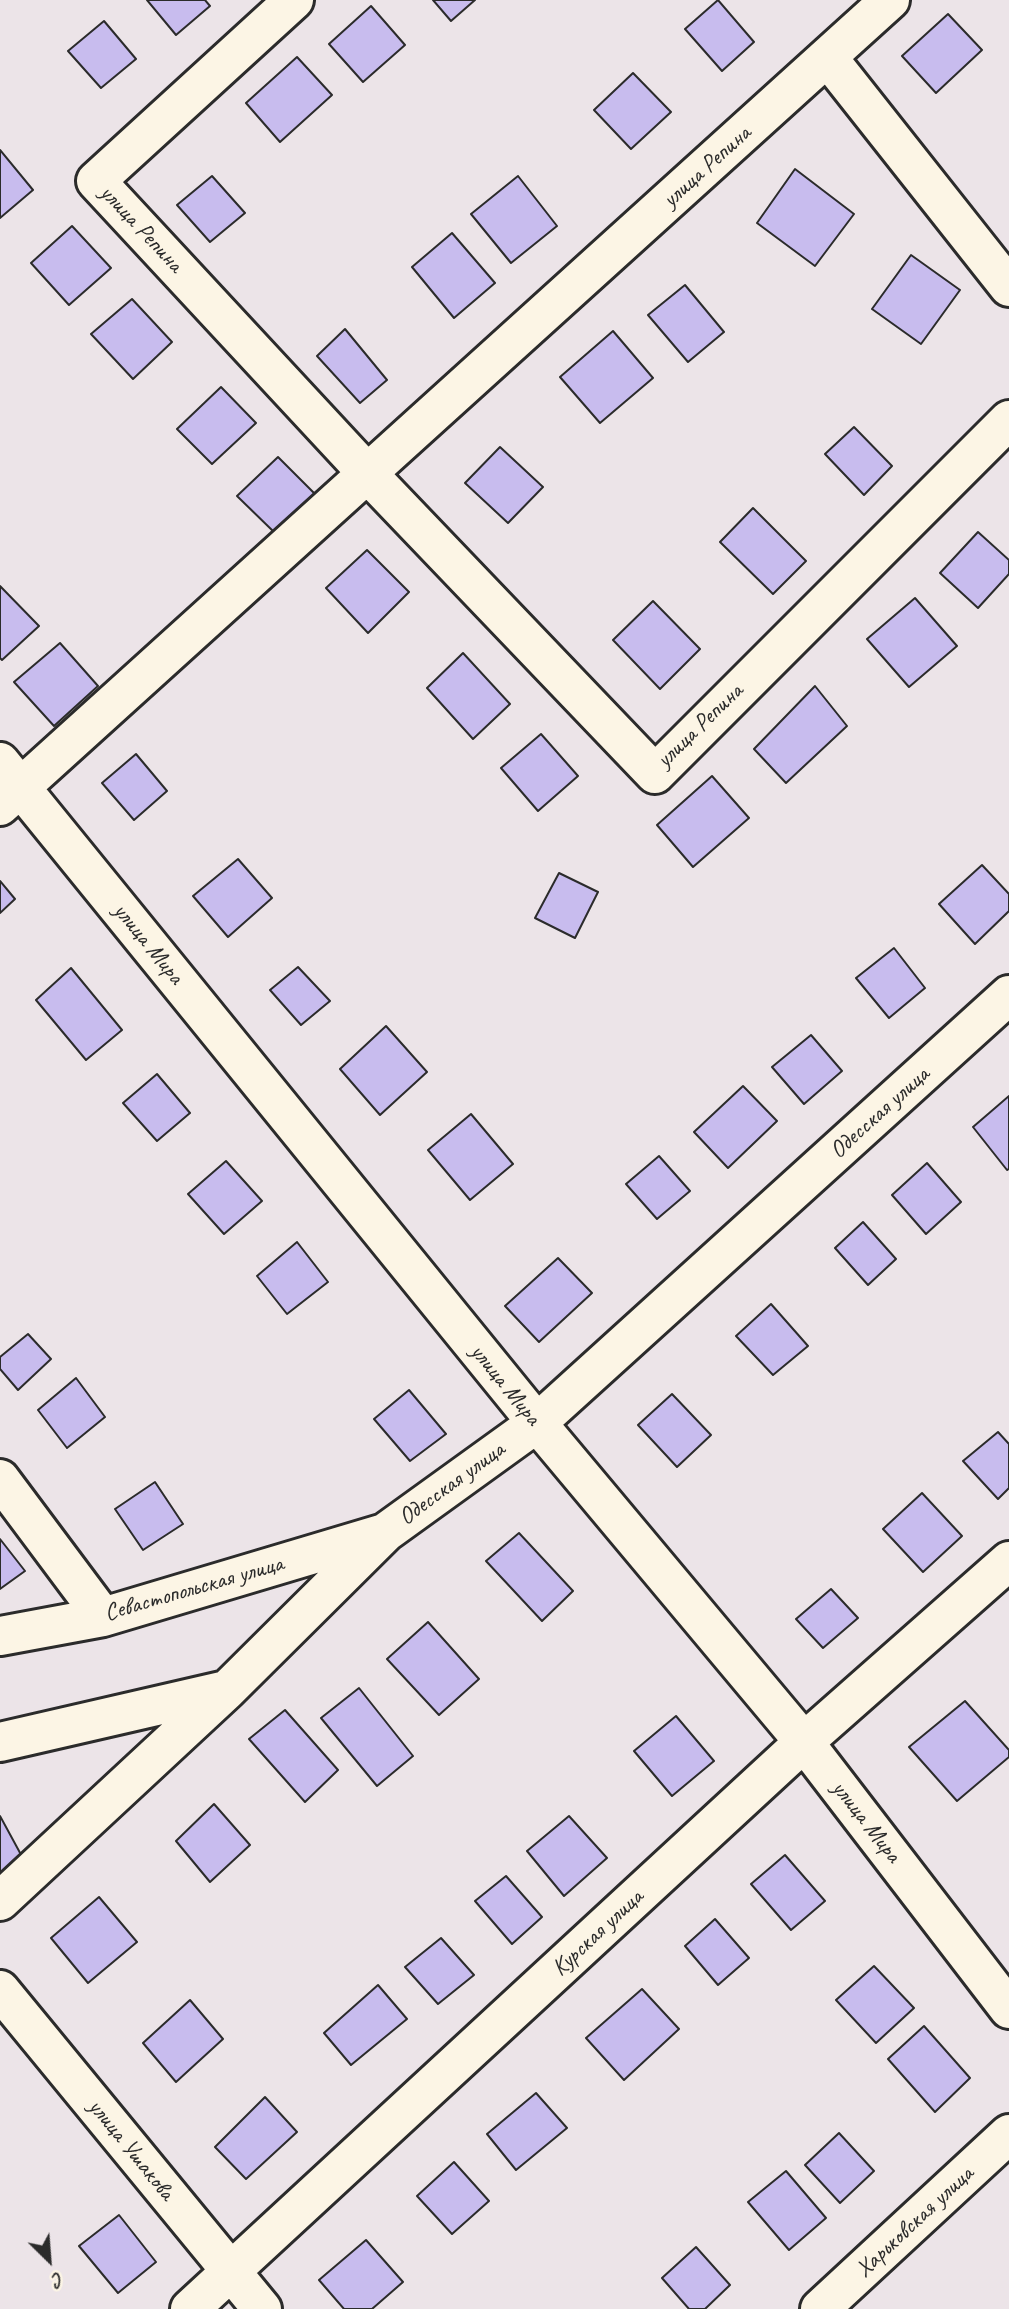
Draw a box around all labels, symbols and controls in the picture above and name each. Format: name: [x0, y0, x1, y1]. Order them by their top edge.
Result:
street label: улица Репина: [657, 120, 757, 214]
street label: улица Репина: [93, 179, 189, 279]
street label: улица Репина: [651, 678, 749, 774]
street label: улица Мира: [106, 897, 190, 991]
street label: Одесская улица: [824, 1061, 936, 1165]
street label: улица Мира: [463, 1338, 547, 1432]
street label: Одесская улица: [393, 1436, 511, 1532]
street label: Севастопольская улица: [101, 1550, 287, 1628]
street label: улица Мира: [825, 1775, 907, 1869]
street label: Курская улица: [546, 1883, 650, 1983]
street label: улица Ушакова: [81, 2094, 181, 2206]
street label: Харьковская улица: [850, 2160, 980, 2284]
north arrow: [14, 2225, 84, 2295]
text: С: [49, 2266, 67, 2292]

